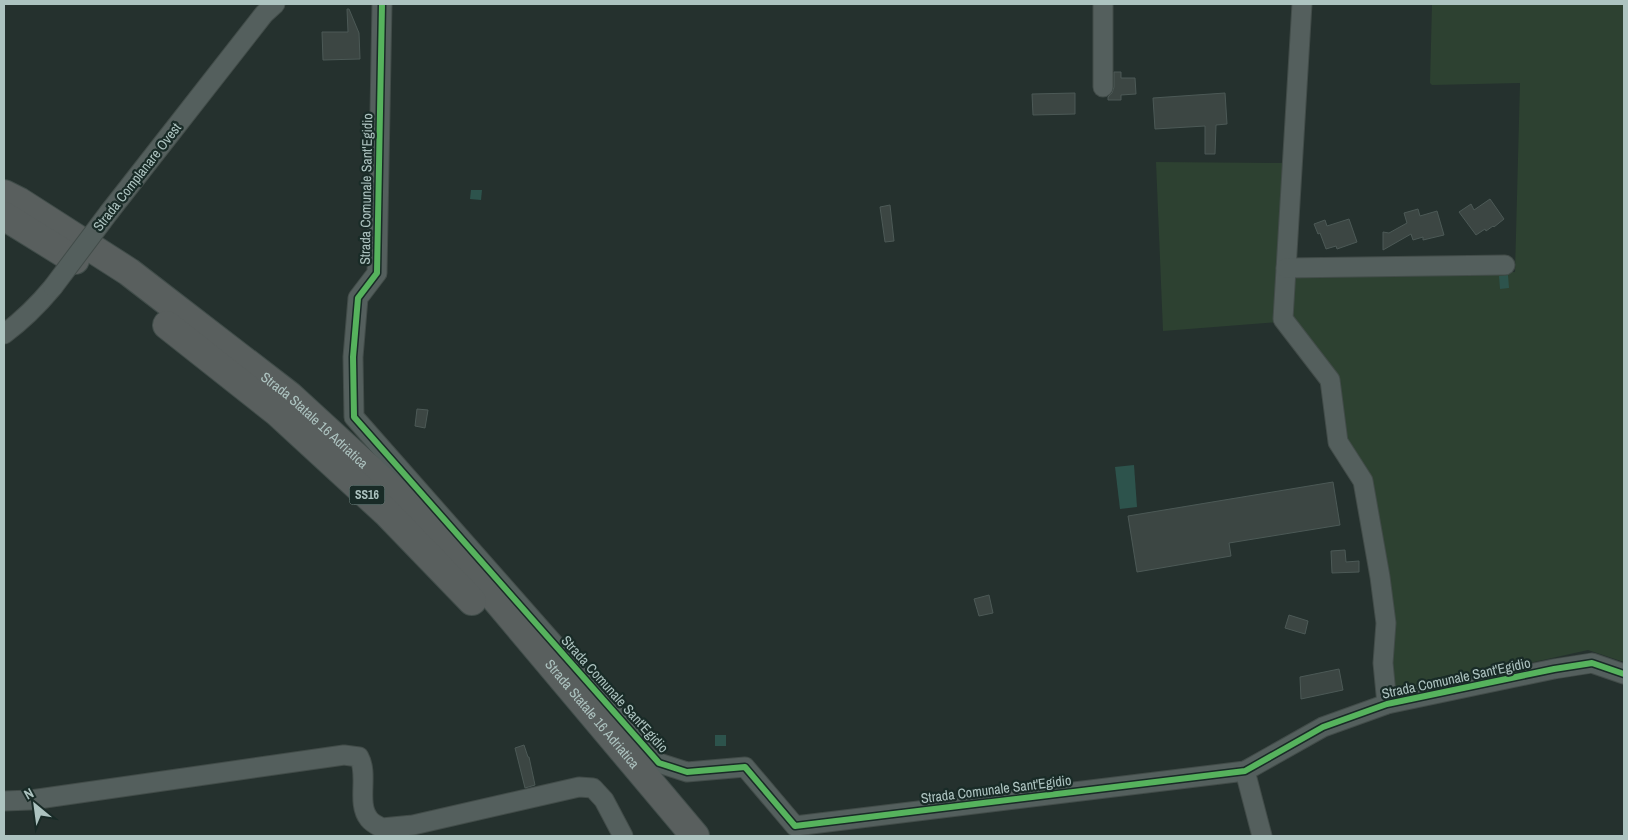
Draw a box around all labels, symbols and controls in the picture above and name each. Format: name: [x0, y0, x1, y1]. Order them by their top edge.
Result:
street label: Strada Comunale Sant'Egidio: [356, 113, 376, 265]
street label: Strada Complanare Ovest: [89, 119, 185, 235]
street label: Strada Statale 16 Adriatica: [257, 368, 372, 473]
road number: SS16: [350, 486, 384, 504]
street label: Strada Comunale Sant'Egidio: [558, 632, 672, 756]
street label: Strada Comunale Sant'Egidio: [1380, 653, 1532, 703]
street label: Strada Statale 16 Adriatica: [541, 656, 644, 773]
street label: Strada Comunale Sant'Egidio: [920, 771, 1072, 807]
north arrow: [10, 780, 60, 830]
text: N: [21, 784, 37, 804]

